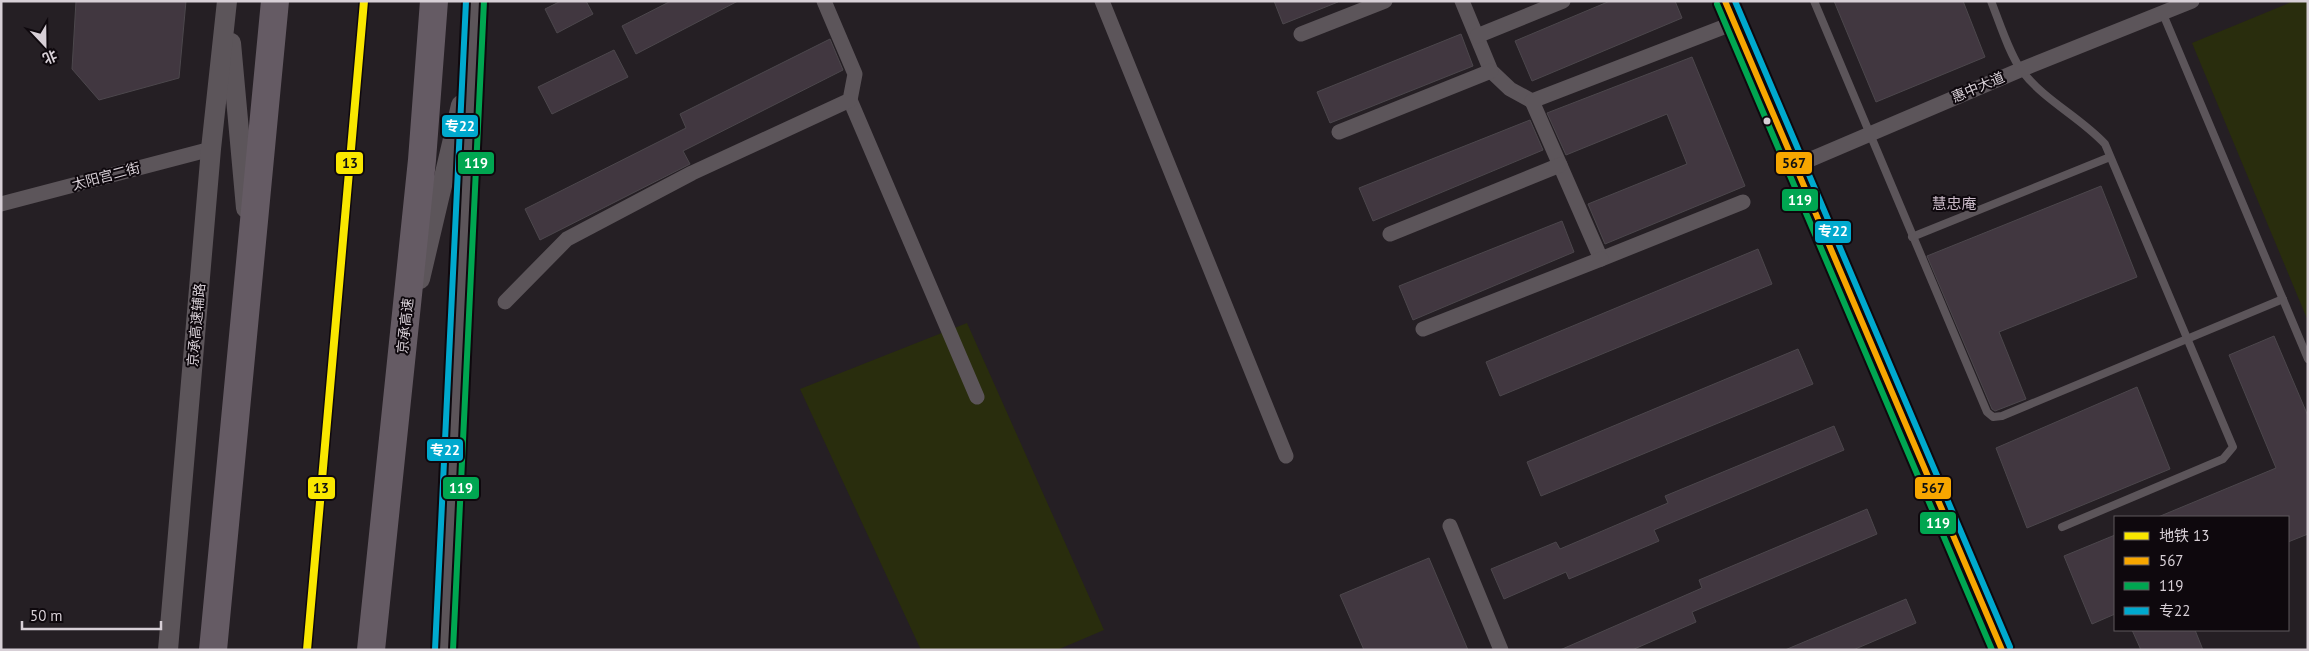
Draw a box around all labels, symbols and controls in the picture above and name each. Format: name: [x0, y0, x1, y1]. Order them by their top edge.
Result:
north arrow: [20, 20, 70, 70]
text: 北: [40, 46, 60, 68]
street label: 惠中大道: [1949, 68, 2007, 106]
line badge: 专22: [441, 114, 479, 138]
unlabelled marker: [1762, 116, 1772, 126]
text: 专22: [445, 117, 475, 135]
line badge: 13: [335, 151, 364, 175]
line badge: 119: [457, 151, 495, 175]
line badge: 567: [1775, 151, 1813, 175]
text: 13: [342, 154, 358, 172]
text: 119: [464, 154, 488, 172]
text: 567: [1782, 154, 1806, 172]
street label: 太阳宫二街: [70, 158, 142, 194]
line badge: 119: [1781, 188, 1819, 212]
text: 119: [1788, 191, 1812, 209]
district label: 慧忠庵: [1931, 194, 1977, 213]
line badge: 专22: [1814, 220, 1852, 244]
text: 专22: [1818, 222, 1848, 240]
street label: 京承高速辅路: [183, 282, 209, 368]
street label: 京承高速: [393, 297, 417, 355]
line badge: 专22: [426, 438, 464, 462]
text: 专22: [430, 441, 460, 459]
line badge: 13: [307, 476, 336, 500]
line badge: 119: [442, 476, 480, 500]
line badge: 567: [1914, 476, 1952, 500]
text: 13: [313, 479, 329, 497]
text: 119: [449, 479, 473, 497]
text: 567: [1921, 479, 1945, 497]
line badge: 119: [1919, 511, 1957, 535]
text: 119: [1926, 514, 1950, 532]
legend: [2114, 516, 2289, 631]
text: 地铁 13: [2159, 526, 2209, 545]
text: 567: [2159, 551, 2184, 570]
text: 119: [2159, 576, 2184, 595]
scale bar: [22, 598, 161, 630]
text: 专22: [2159, 601, 2190, 620]
text: 50 m: [30, 606, 63, 625]

